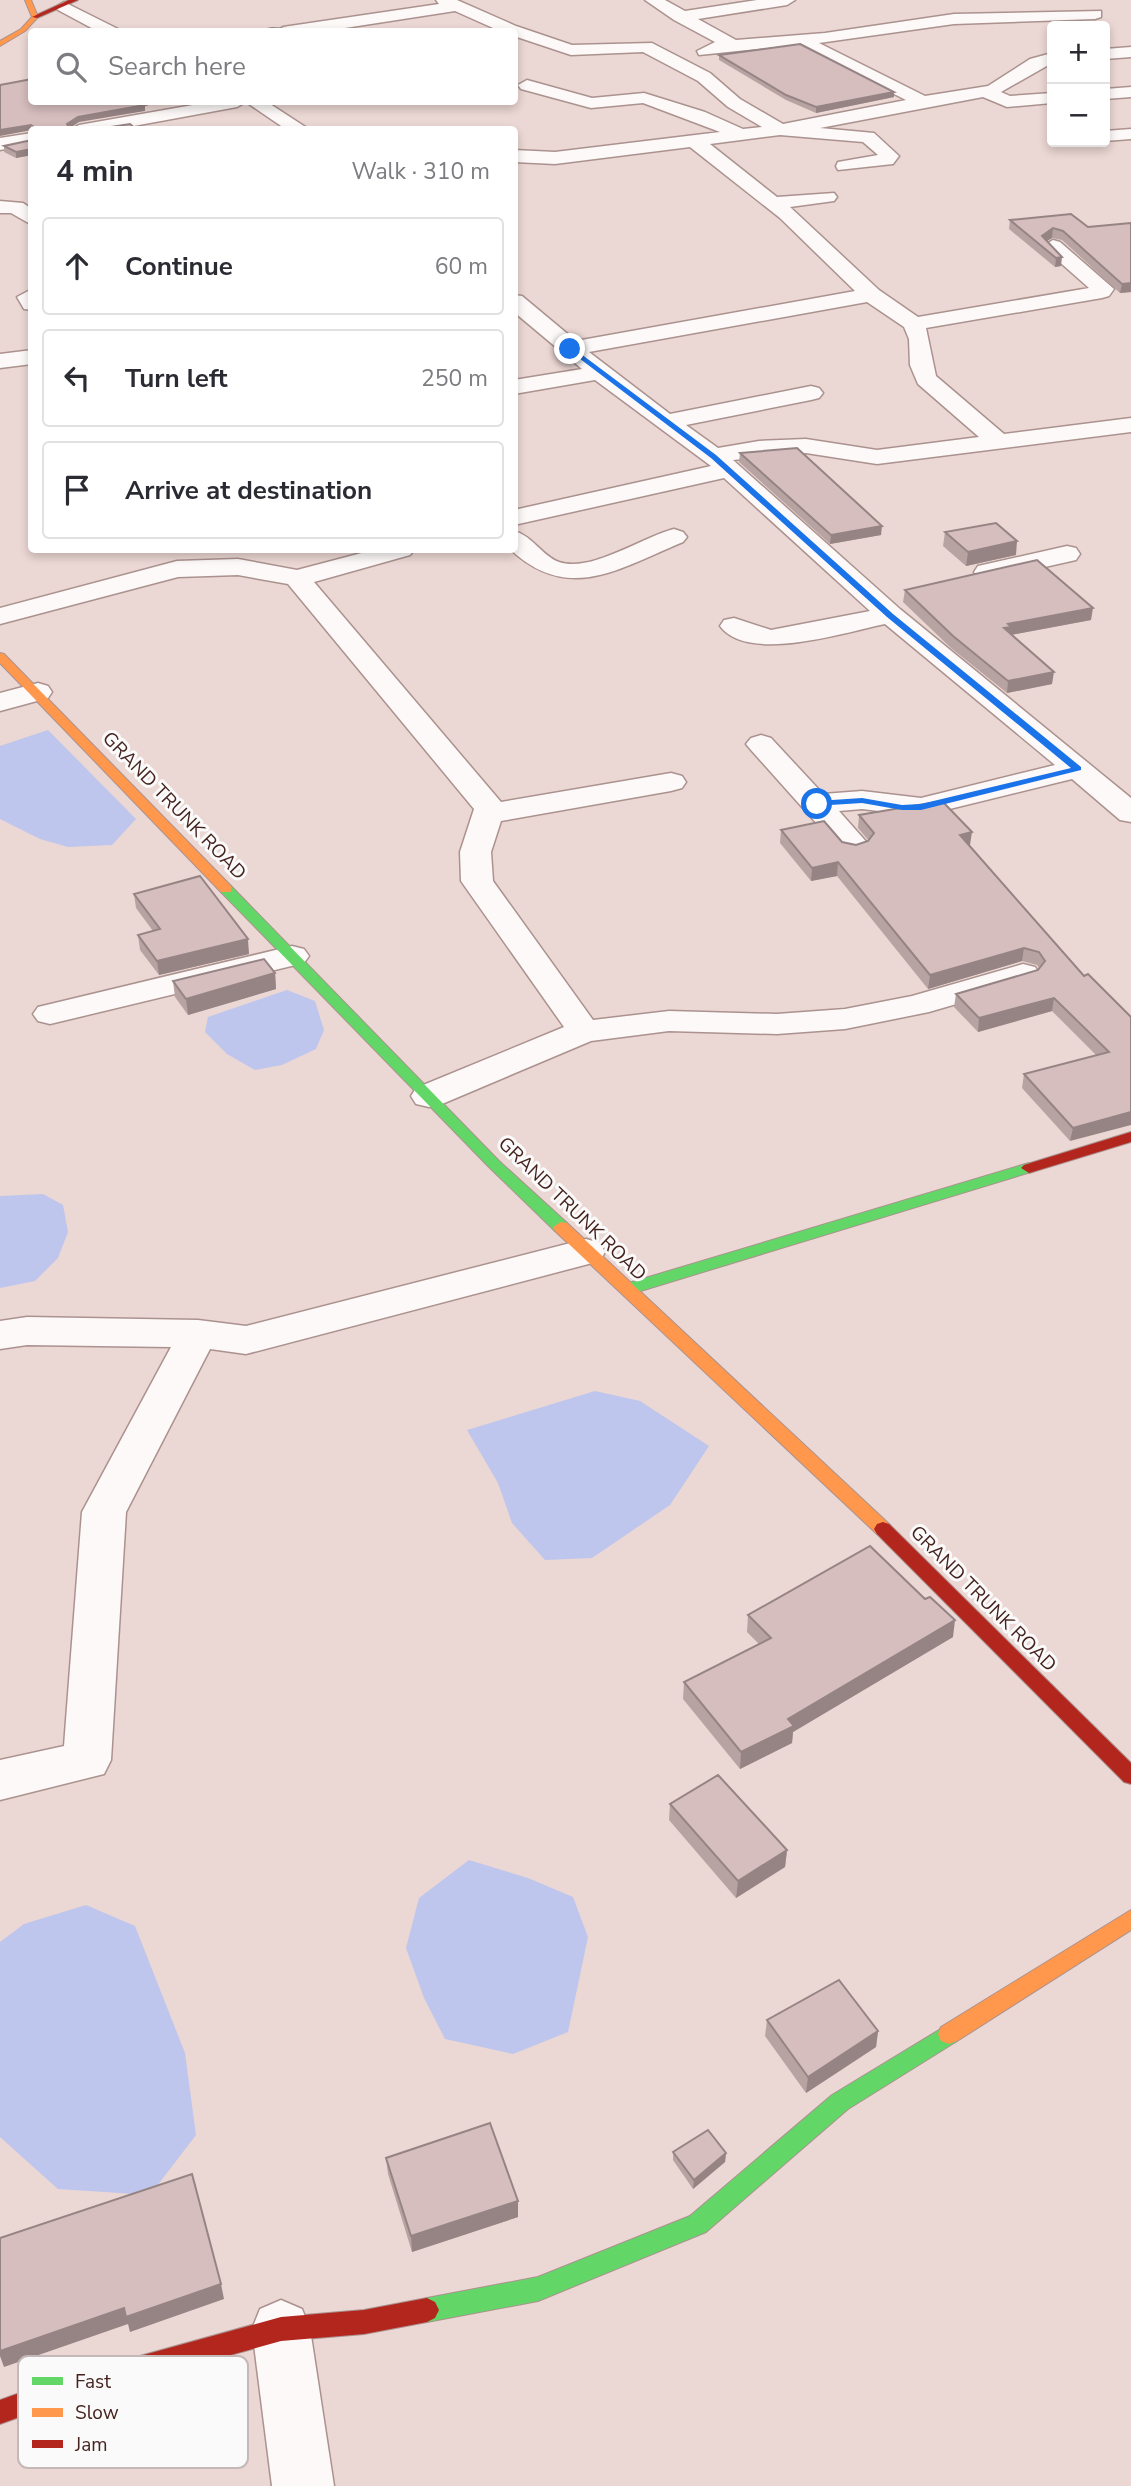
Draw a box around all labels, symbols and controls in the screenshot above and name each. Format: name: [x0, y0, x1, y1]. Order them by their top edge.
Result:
map controls: [1047, 21, 1110, 147]
button: +: [1047, 21, 1110, 84]
search box: [28, 28, 518, 105]
icon: search: [52, 48, 90, 86]
text: Search here: [108, 49, 246, 84]
button: −: [1047, 84, 1110, 147]
text: 4 min: [56, 151, 134, 192]
text: Walk · 310 m: [351, 156, 490, 187]
icon: ahead: [58, 247, 96, 285]
text: Continue: [125, 249, 233, 284]
text: 60 m: [435, 251, 488, 282]
route end: [554, 333, 585, 364]
icon: left: [58, 359, 96, 397]
text: Turn left: [125, 361, 228, 396]
text: 250 m: [421, 363, 488, 394]
icon: arrive: [58, 471, 96, 509]
text: Arrive at destination: [125, 473, 372, 508]
street label: GRAND TRUNK ROAD: [97, 726, 252, 886]
route start: [801, 788, 832, 819]
street label: GRAND TRUNK ROAD: [492, 1131, 652, 1286]
street label: GRAND TRUNK ROAD: [904, 1520, 1062, 1678]
legend: [18, 2356, 248, 2468]
text: Fast: [75, 2369, 111, 2395]
text: Slow: [75, 2400, 119, 2426]
text: Jam: [74, 2432, 108, 2458]

